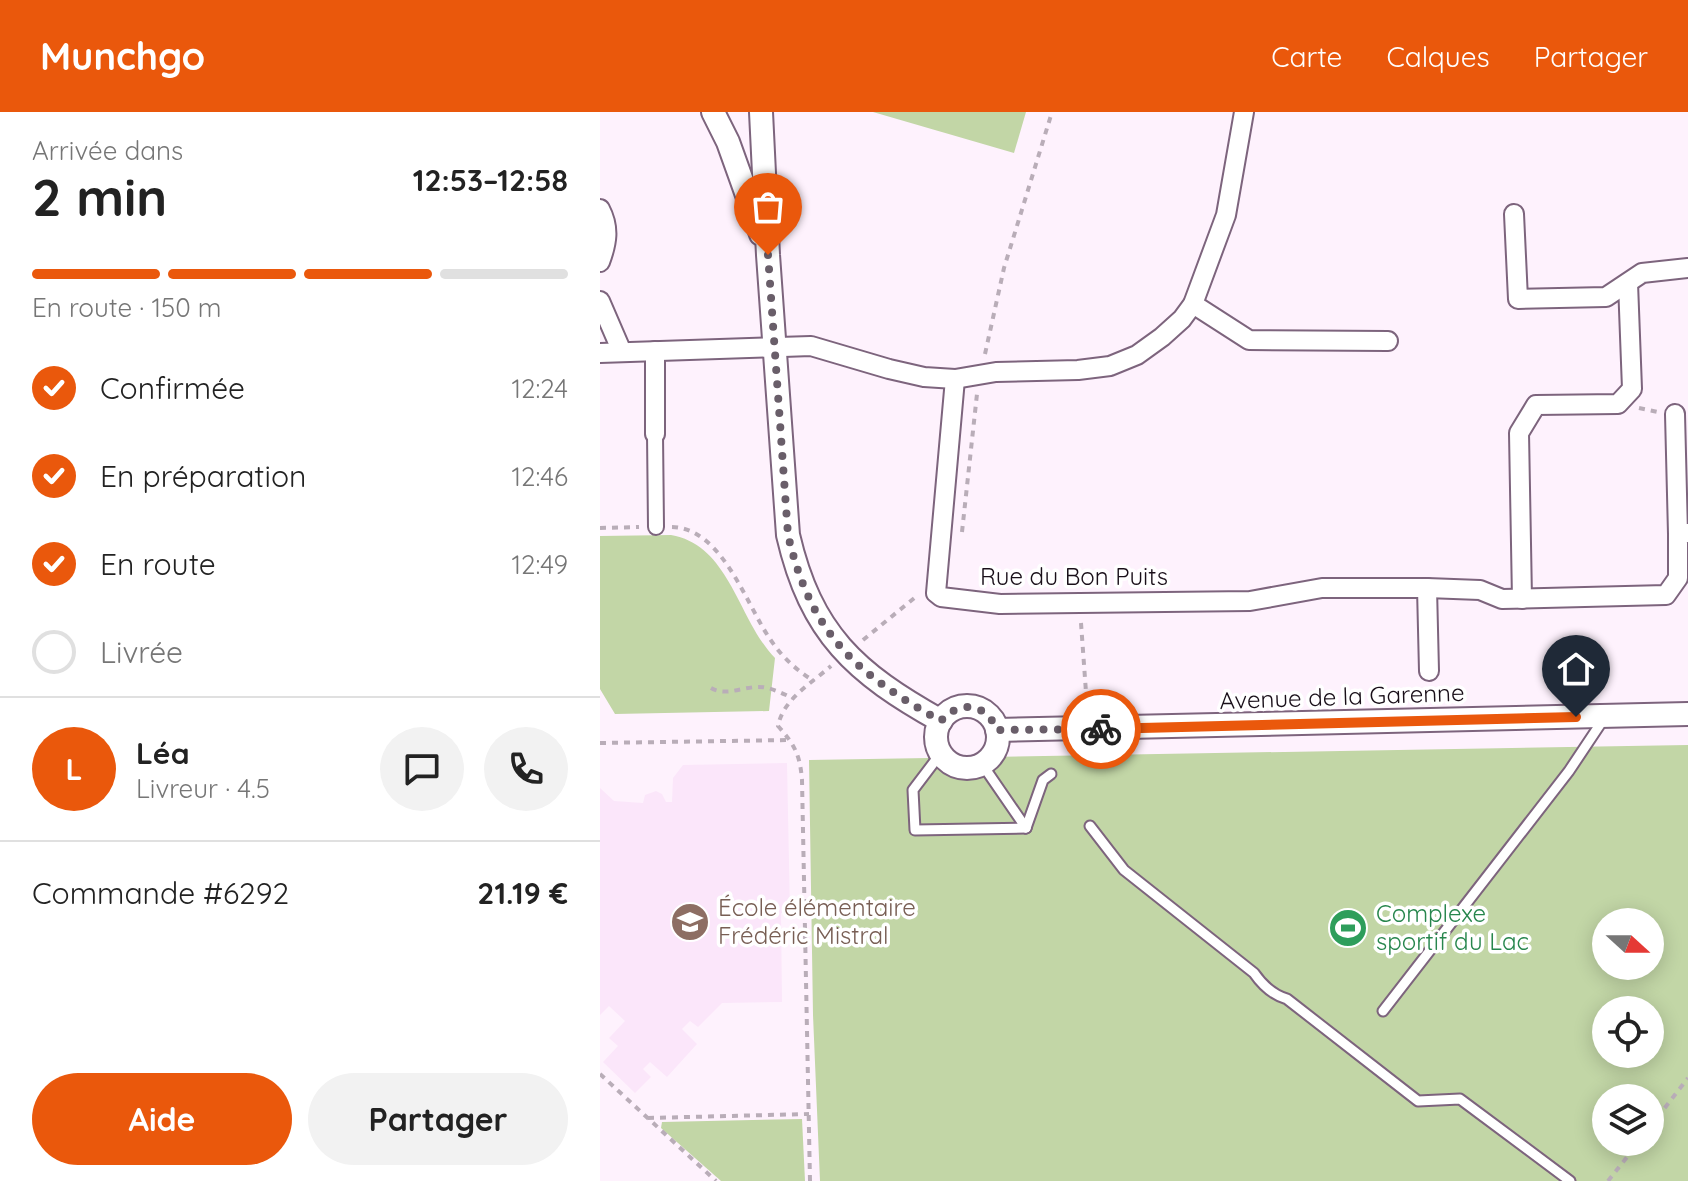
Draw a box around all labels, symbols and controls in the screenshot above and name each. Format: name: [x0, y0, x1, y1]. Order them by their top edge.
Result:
text: Munchgo: [40, 32, 205, 80]
text: Carte: [1271, 39, 1342, 74]
text: Calques: [1386, 39, 1490, 74]
text: Partager: [1534, 39, 1648, 74]
text: Arrivée dans: [32, 134, 183, 167]
text: 12:53–12:58: [413, 161, 568, 199]
text: 2 min: [32, 164, 167, 229]
pin: [734, 173, 802, 255]
icon: bag: [746, 185, 790, 229]
text: En route · 150 m: [32, 291, 222, 324]
icon: check: [32, 366, 76, 410]
text: Confirmée: [100, 369, 245, 407]
text: 12:24: [511, 372, 568, 405]
icon: check: [32, 454, 76, 498]
text: En préparation: [100, 457, 306, 495]
text: 12:46: [511, 460, 568, 493]
icon: check: [32, 542, 76, 586]
text: En route: [100, 545, 216, 583]
text: 12:49: [511, 548, 568, 581]
street label: Rue du Bon Puits: [980, 561, 1168, 591]
text: Livrée: [100, 633, 183, 671]
pin: [1542, 635, 1610, 717]
icon: home: [1554, 647, 1598, 691]
street label: Avenue de la Garenne: [1219, 677, 1465, 715]
courier: [1061, 689, 1141, 769]
icon: bike: [1079, 707, 1123, 751]
button: chat: [380, 727, 464, 811]
button: phone: [484, 727, 568, 811]
text: Léa: [136, 734, 190, 772]
text: L: [66, 750, 82, 788]
text: Livreur · 4.5: [136, 772, 270, 805]
text: Commande #6292: [32, 874, 289, 912]
text: 21.19 €: [477, 874, 568, 912]
place label: École élémentaire Frédéric Mistral: [718, 892, 916, 950]
place label: Complexe sportif du Lac: [1376, 898, 1529, 956]
school or university icon: École élémentaire Frédéric Mistral: [669, 901, 711, 943]
sports icon: Complexe sportif du Lac: [1327, 907, 1369, 949]
north arrow: [1592, 908, 1664, 980]
map controls: [1592, 908, 1664, 1156]
button: locate: [1592, 996, 1664, 1068]
button: Aide: [32, 1073, 292, 1165]
button: Partager: [308, 1073, 568, 1165]
button: layers: [1592, 1084, 1664, 1156]

